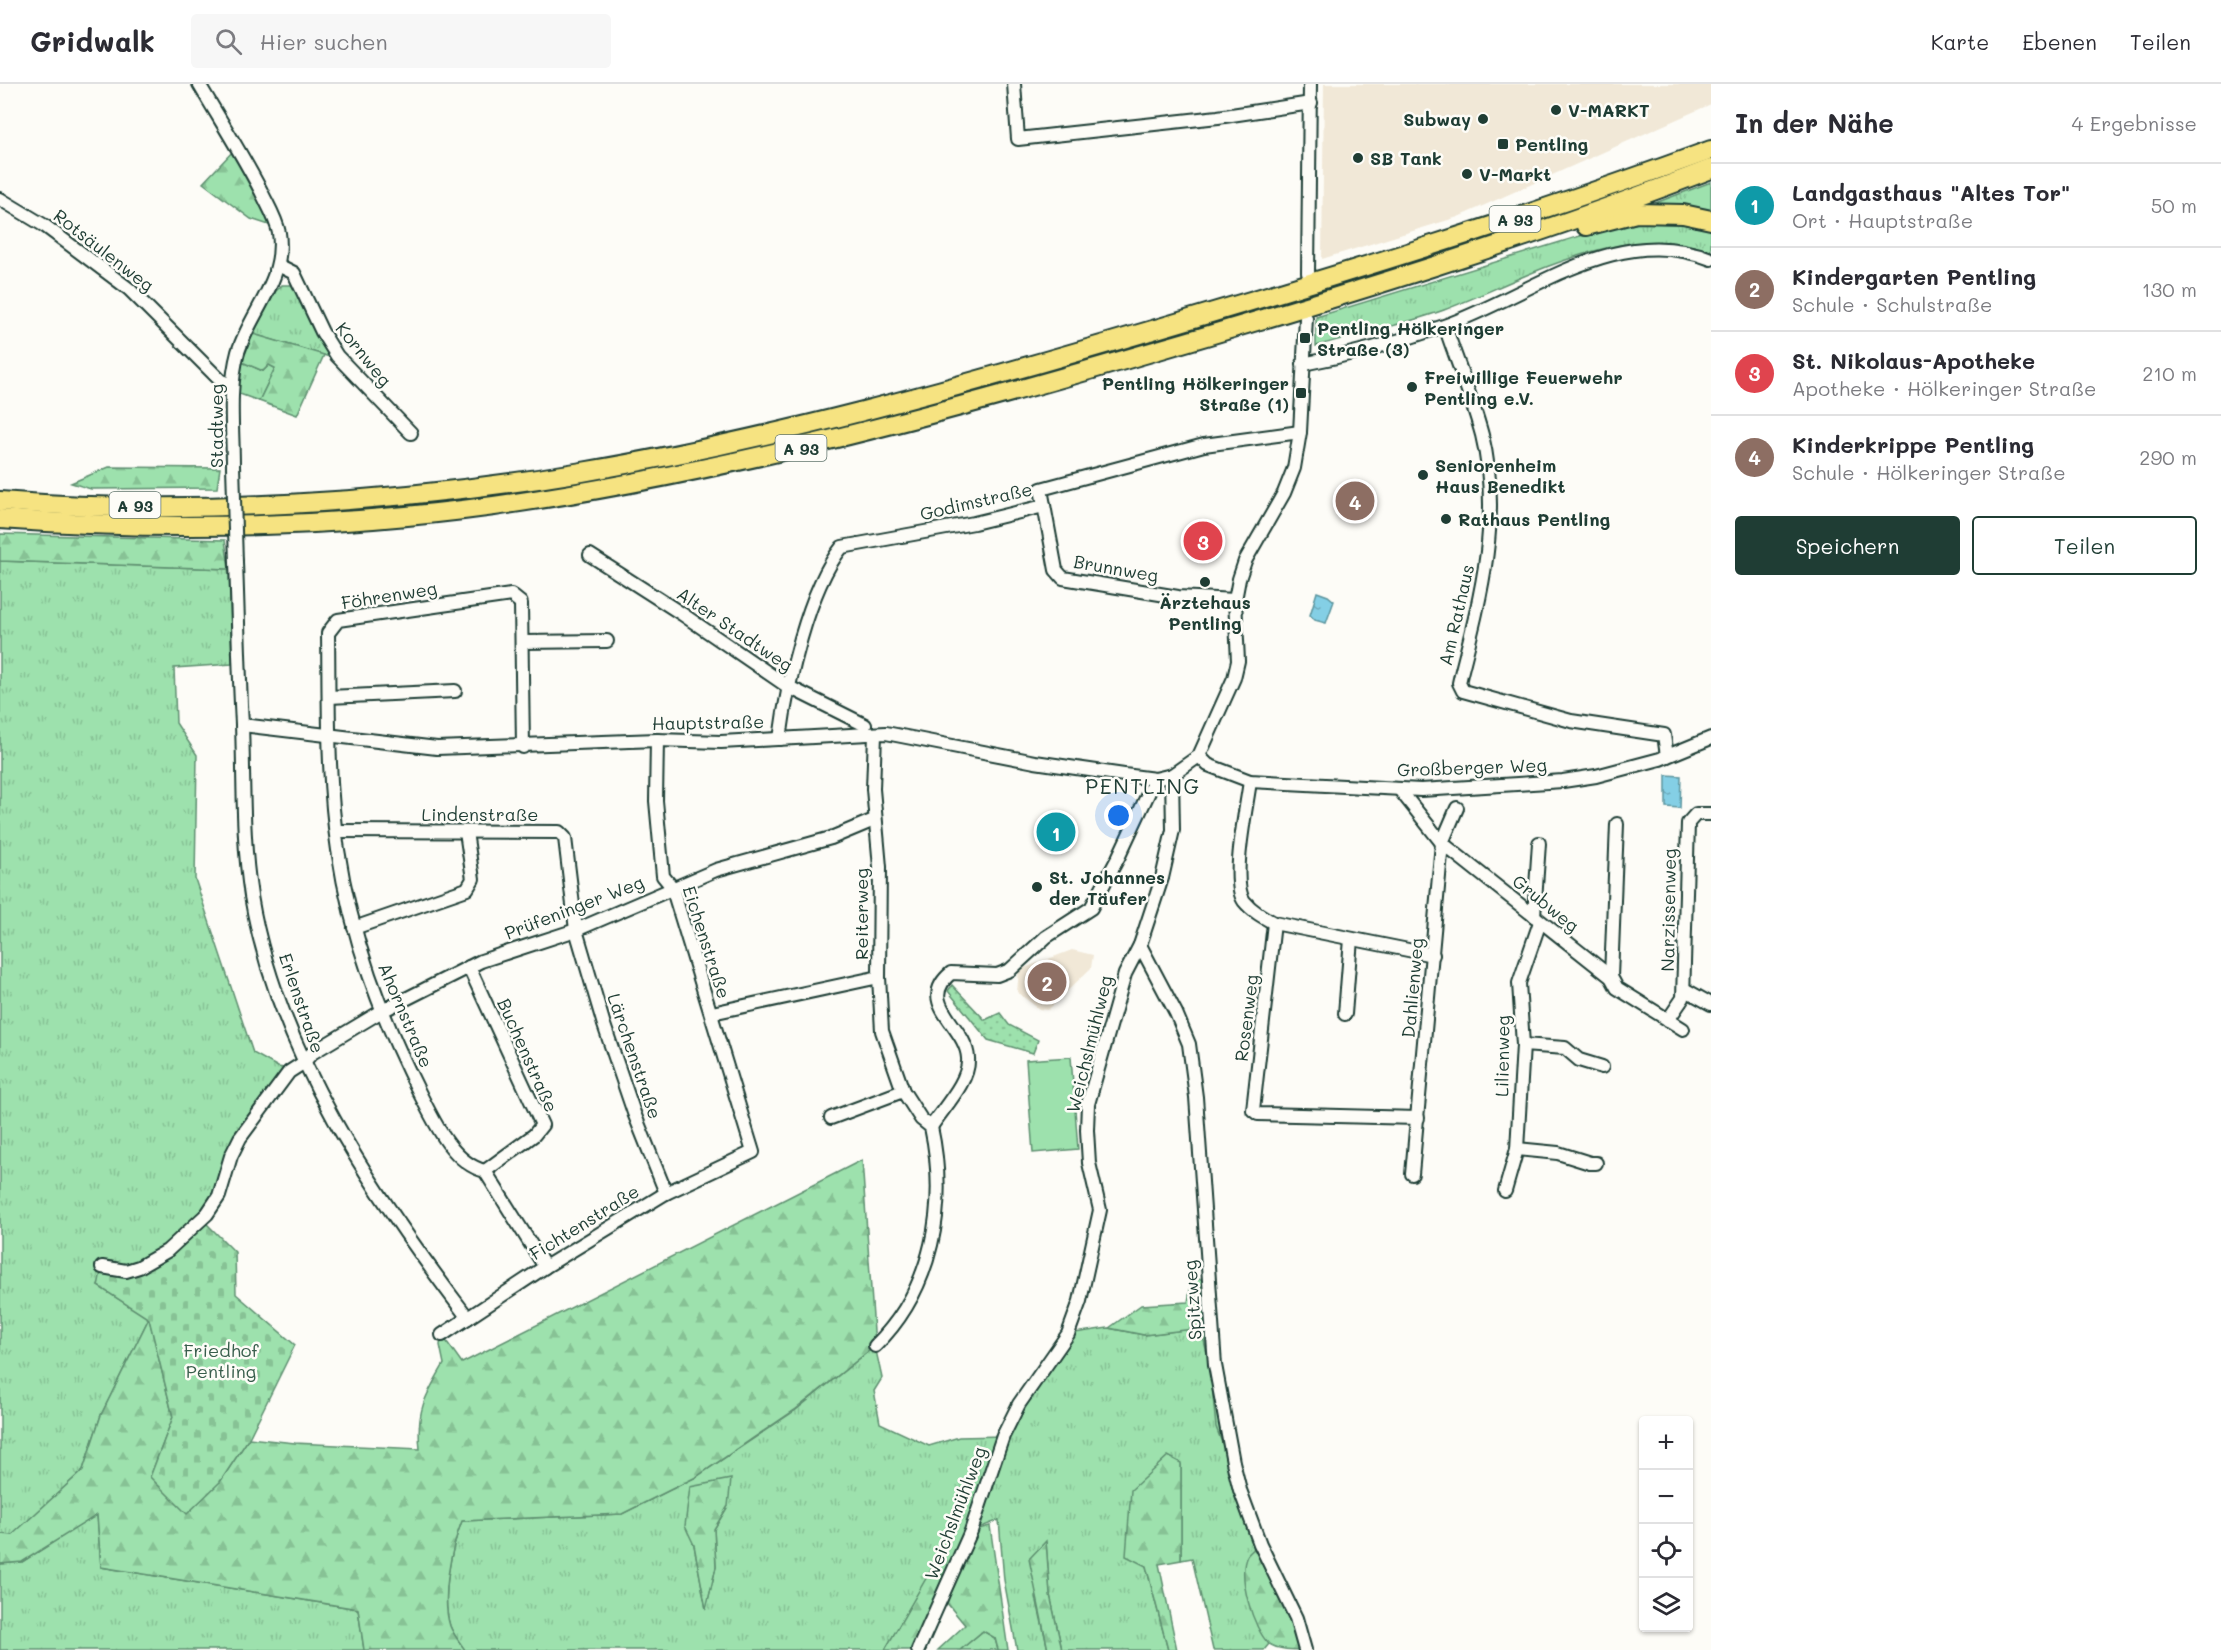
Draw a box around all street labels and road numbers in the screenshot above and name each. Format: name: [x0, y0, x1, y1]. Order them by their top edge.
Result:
street label: Rotsäulenweg: [49, 203, 159, 297]
road number: A 93: [1490, 206, 1540, 232]
street label: Kornweg: [331, 317, 397, 391]
street label: Stadtweg: [204, 384, 228, 468]
road number: A 93: [776, 435, 826, 461]
street label: Godimstraße: [917, 476, 1035, 526]
road number: A 93: [110, 492, 160, 518]
street label: Brunnweg: [1072, 549, 1160, 587]
street label: Am Rathaus: [1433, 562, 1479, 668]
street label: Föhrenweg: [339, 576, 439, 614]
street label: Alter Stadtweg: [672, 581, 798, 677]
street label: Hauptstraße: [652, 709, 764, 735]
street label: Großberger Weg: [1397, 752, 1547, 782]
street label: Lindenstraße: [422, 802, 538, 826]
street label: Narzissenweg: [1655, 848, 1681, 972]
street label: Reiterweg: [849, 868, 873, 960]
street label: Prüfeninger Weg: [501, 869, 647, 945]
street label: Grubweg: [1508, 869, 1584, 937]
street label: Eichenstraße: [677, 883, 737, 1001]
street label: Dahlienweg: [1396, 937, 1428, 1039]
street label: Erlenstraße: [274, 950, 330, 1056]
street label: Ahornstraße: [373, 959, 439, 1071]
street label: Weichslmühlweg: [1060, 973, 1118, 1115]
street label: Rosenweg: [1229, 973, 1263, 1063]
street label: Lärchenstraße: [602, 990, 668, 1122]
street label: Buchenstraße: [492, 994, 564, 1116]
street label: Lilienweg: [1489, 1015, 1515, 1097]
street label: Fichtenstraße: [525, 1179, 643, 1265]
street label: Spitzweg: [1177, 1259, 1207, 1341]
street label: Weichslmühlweg: [919, 1443, 991, 1583]

